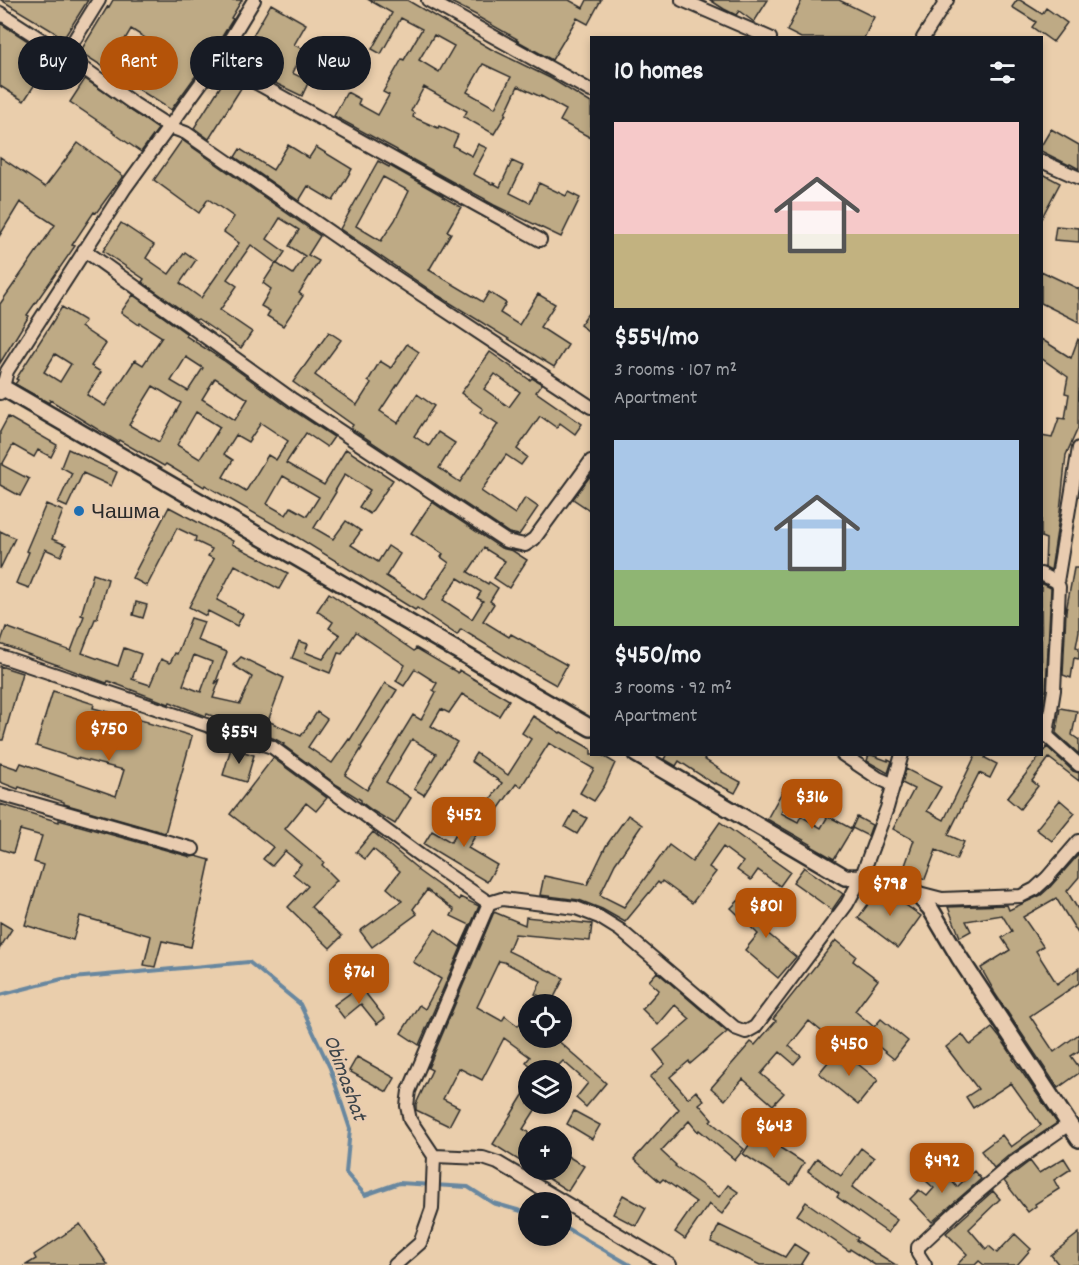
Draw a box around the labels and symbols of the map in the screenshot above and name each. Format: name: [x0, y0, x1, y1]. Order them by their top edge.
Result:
place label: Чашма: [91, 499, 160, 529]
marker: Чашма: [72, 504, 86, 518]
pin: $750: [73, 711, 145, 762]
pin: $554: [203, 714, 275, 765]
pin: $316: [776, 779, 848, 830]
pin: $452: [428, 797, 500, 848]
pin: $798: [854, 866, 926, 917]
pin: $801: [730, 888, 802, 939]
pin: $761: [323, 954, 395, 1005]
pin: $450: [813, 1026, 885, 1077]
water label: Obimashat: [314, 1031, 374, 1127]
pin: $643: [738, 1108, 810, 1159]
pin: $492: [906, 1143, 978, 1194]

